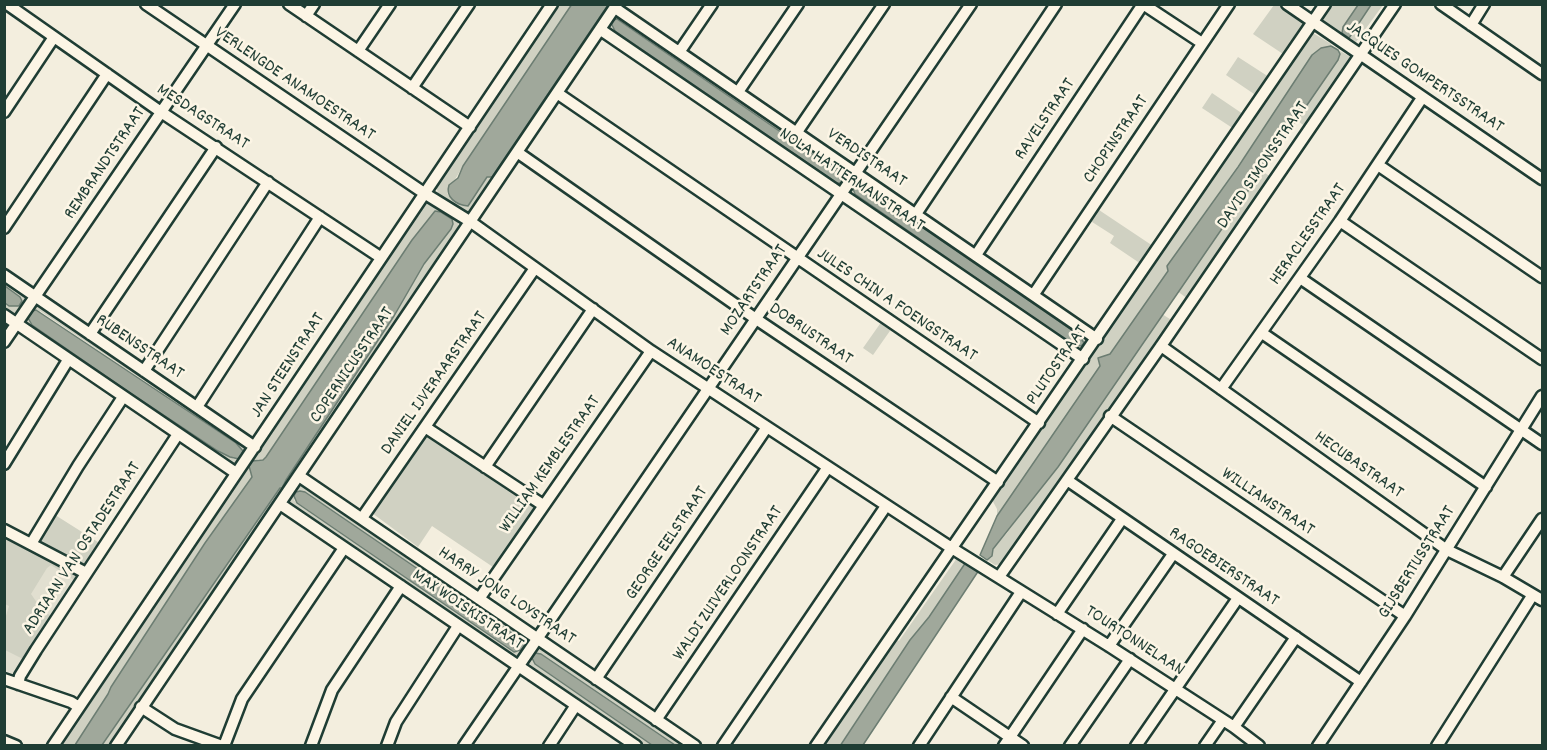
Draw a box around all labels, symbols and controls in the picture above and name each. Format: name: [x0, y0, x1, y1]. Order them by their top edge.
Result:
street label: JACQUES GOMPERTSSTRAAT: [1341, 17, 1507, 139]
street label: VERLENGDE ANAMOESTRAAT: [210, 23, 378, 147]
street label: RAVELSTRAAT: [1011, 75, 1081, 165]
street label: MESDAGSTRAAT: [152, 80, 252, 156]
street label: CHOPINSTRAAT: [1080, 92, 1154, 188]
street label: DAVID SIMONSSTRAAT: [1213, 98, 1315, 234]
street label: REMBRANDTSTRAAT: [60, 104, 152, 224]
street label: NOLA HATTERMANSTRAAT: [774, 124, 928, 238]
street label: VERDISTRAAT: [822, 125, 910, 193]
street label: HERACLESSTRAAT: [1266, 180, 1352, 290]
street label: MOZARTSTRAAT: [717, 241, 793, 341]
street label: JULES CHIN A FOENGSTRAAT: [812, 244, 980, 368]
street label: DOBRUSTRAAT: [764, 299, 856, 371]
street label: COPERNICUSSTRAAT: [306, 304, 400, 428]
street label: DANIEL IJVERAARSTRAAT: [377, 308, 493, 460]
street label: JAN STEENSTRAAT: [247, 310, 331, 422]
street label: RUBENSSTRAAT: [91, 311, 187, 385]
street label: PLUTOSTRAAT: [1023, 322, 1093, 410]
street label: ANAMOESTRAAT: [662, 333, 764, 411]
street label: WILLIAM KEMBLESTRAAT: [496, 392, 606, 538]
street label: HECUBASTRAAT: [1309, 427, 1407, 505]
street label: ADRIAAN VAN OSTADESTRAAT: [19, 459, 147, 639]
street label: WILLIAMSTRAAT: [1216, 464, 1318, 542]
street label: GEORGE EELSTRAAT: [622, 483, 714, 605]
street label: GIJSBERTUSSTRAAT: [1375, 502, 1461, 624]
street label: WALDI ZUIVERLOONSTRAAT: [669, 503, 789, 665]
street label: RAGOEBIERSTRAAT: [1164, 523, 1282, 613]
street label: HARRY JONG LOYSTRAAT: [433, 543, 579, 651]
street label: MAX WOISKISTRAAT: [407, 566, 527, 656]
street label: TOURTONNELAAN: [1080, 602, 1188, 682]

